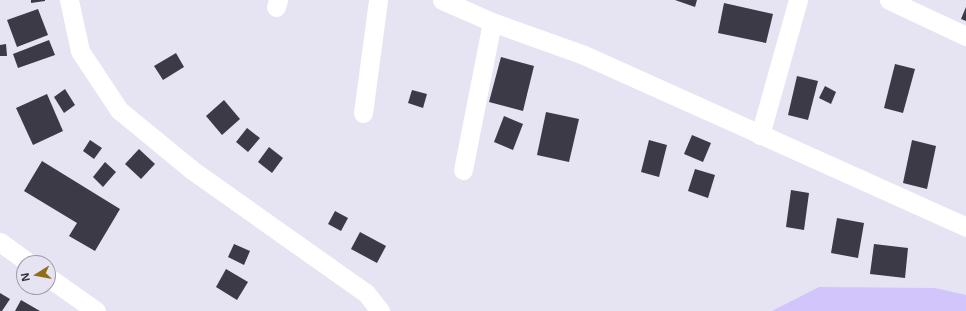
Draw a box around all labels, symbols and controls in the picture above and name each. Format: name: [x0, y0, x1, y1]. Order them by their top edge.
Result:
north arrow: [16, 255, 56, 295]
text: N: [16, 271, 33, 283]

